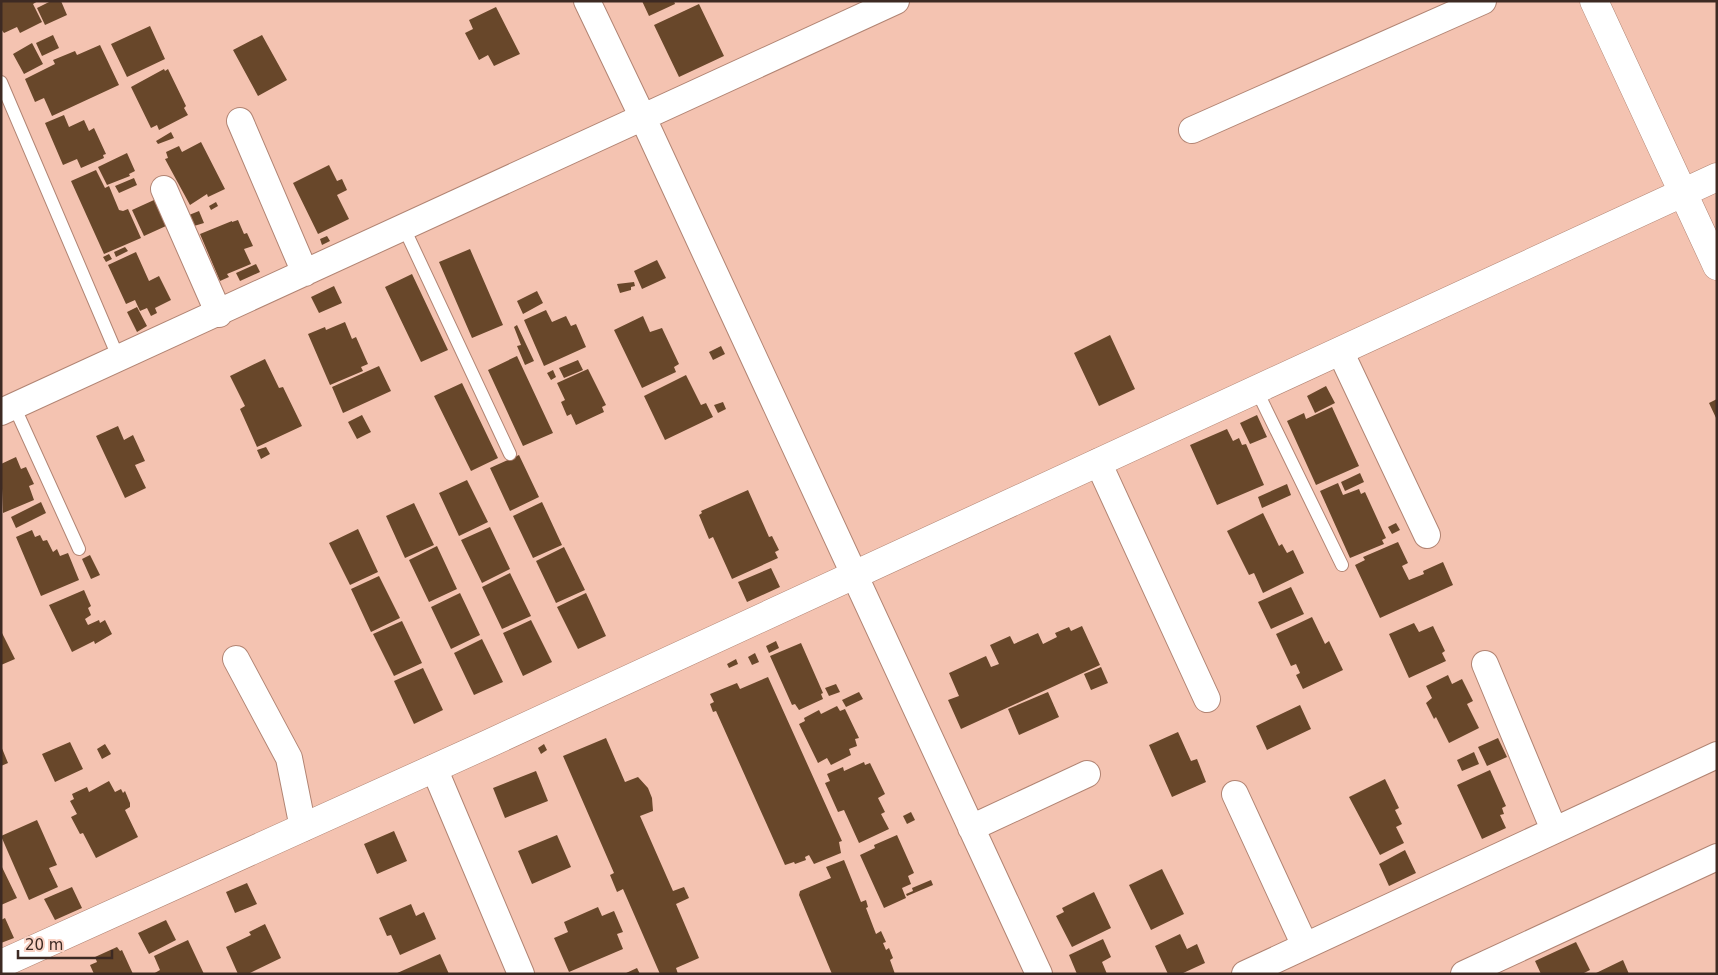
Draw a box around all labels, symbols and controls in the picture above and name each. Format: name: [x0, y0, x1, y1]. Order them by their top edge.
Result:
scale bar: [18, 928, 111, 960]
text: 20 m: [25, 936, 63, 954]

